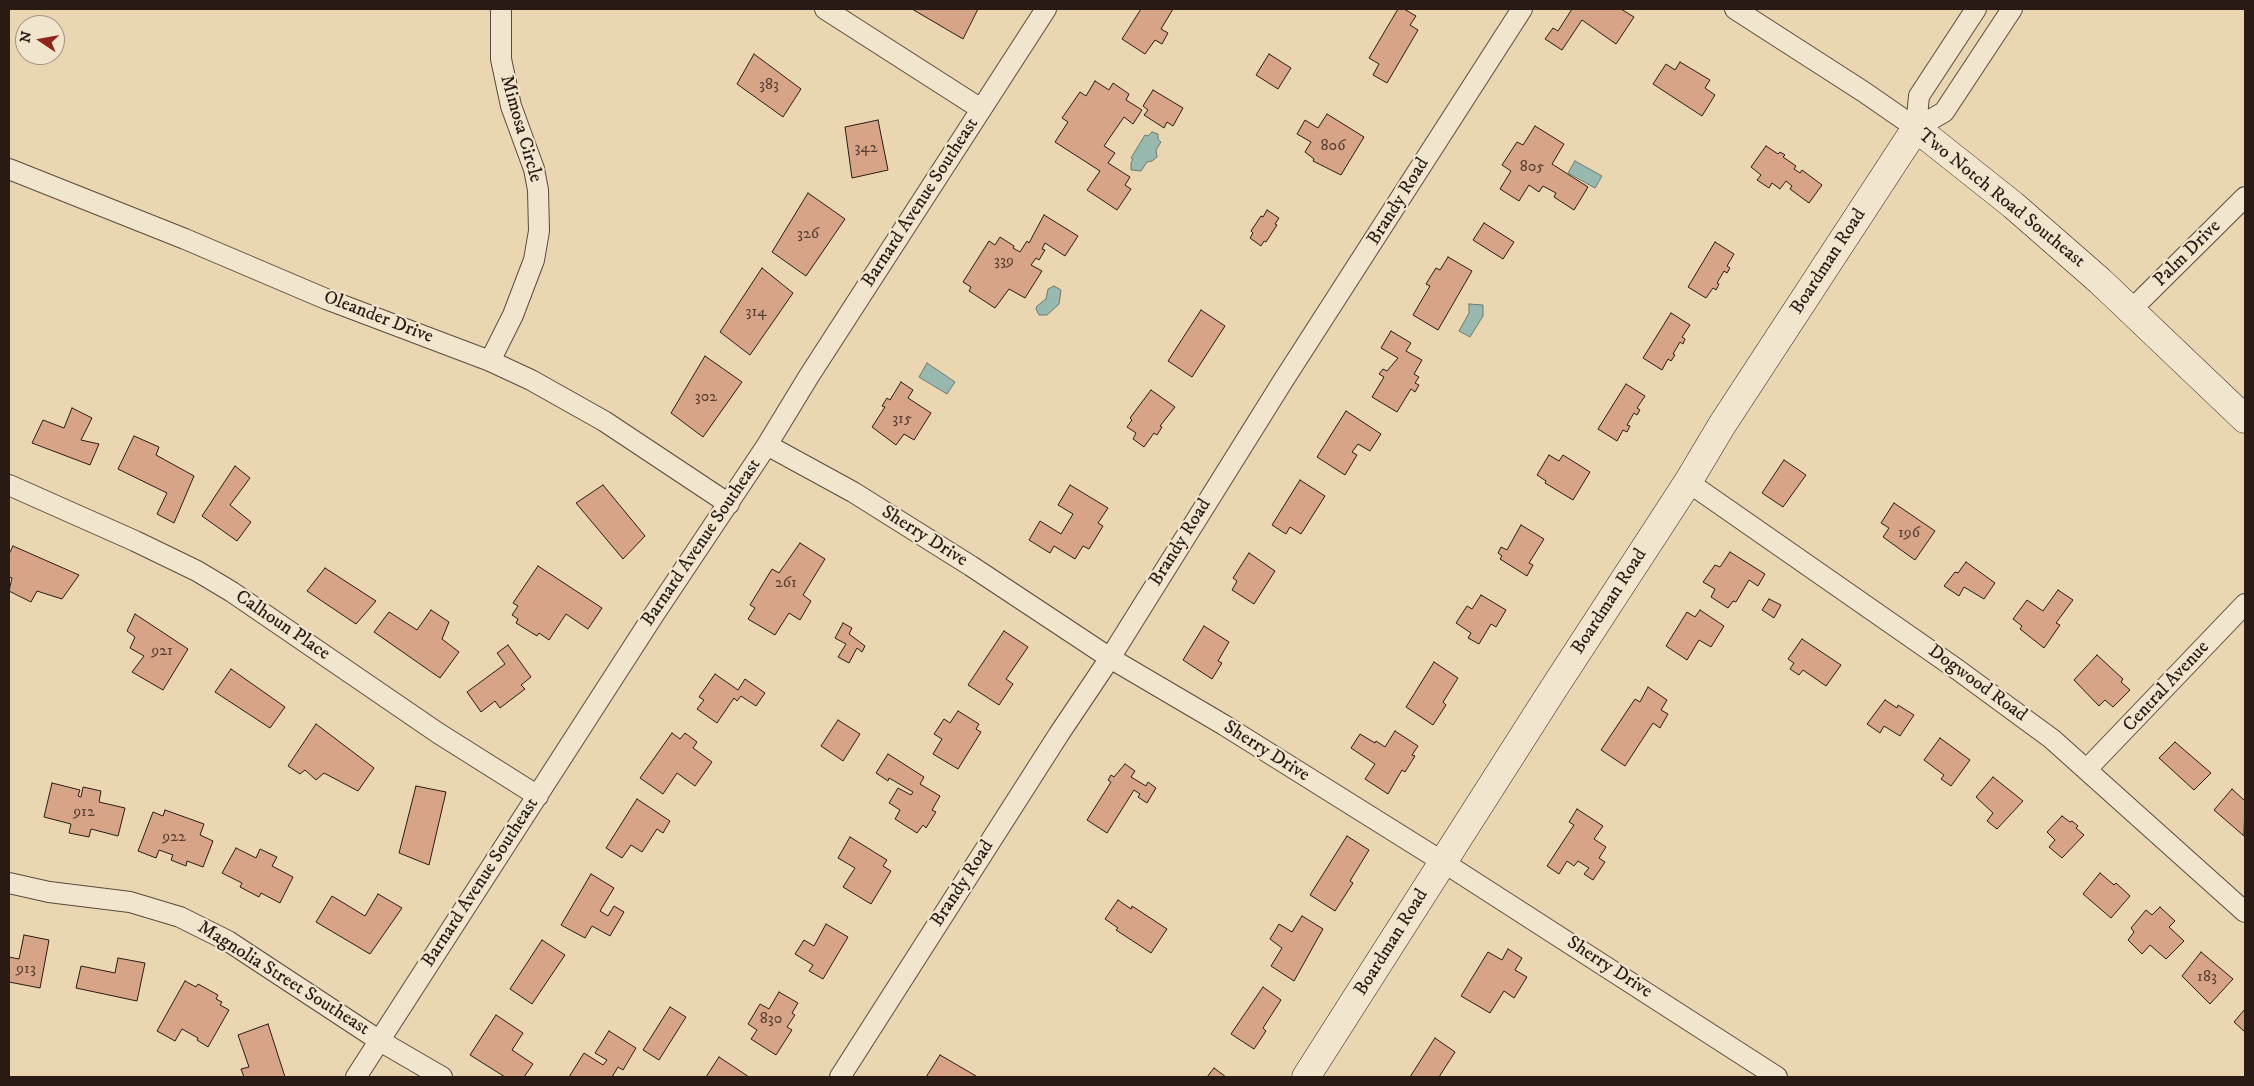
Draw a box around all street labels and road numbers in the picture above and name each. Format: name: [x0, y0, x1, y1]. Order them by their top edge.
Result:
street label: Mimosa Circle: [494, 73, 546, 185]
street label: Barnard Avenue Southeast: [858, 114, 984, 292]
street label: Two Notch Road Southeast: [1913, 125, 2089, 273]
street label: Brandy Road: [1363, 154, 1435, 250]
street label: Boardman Road: [1786, 205, 1872, 319]
street label: Palm Drive: [2150, 216, 2226, 292]
street label: Oleander Drive: [320, 287, 436, 349]
street label: Barnard Avenue Southeast: [637, 455, 767, 631]
street label: Brandy Road: [1145, 495, 1217, 591]
street label: Sherry Drive: [877, 502, 971, 572]
street label: Boardman Road: [1567, 545, 1653, 659]
street label: Calhoun Place: [230, 586, 334, 666]
street label: Central Avenue: [2119, 637, 2215, 737]
street label: Dogwood Road: [1923, 641, 2031, 727]
street label: Sherry Drive: [1219, 717, 1313, 787]
street label: Barnard Avenue Southeast: [418, 794, 544, 972]
street label: Brandy Road: [927, 836, 999, 932]
street label: Boardman Road: [1350, 885, 1434, 1001]
street label: Magnolia Street Southeast: [193, 917, 373, 1041]
street label: Sherry Drive: [1562, 932, 1656, 1004]

